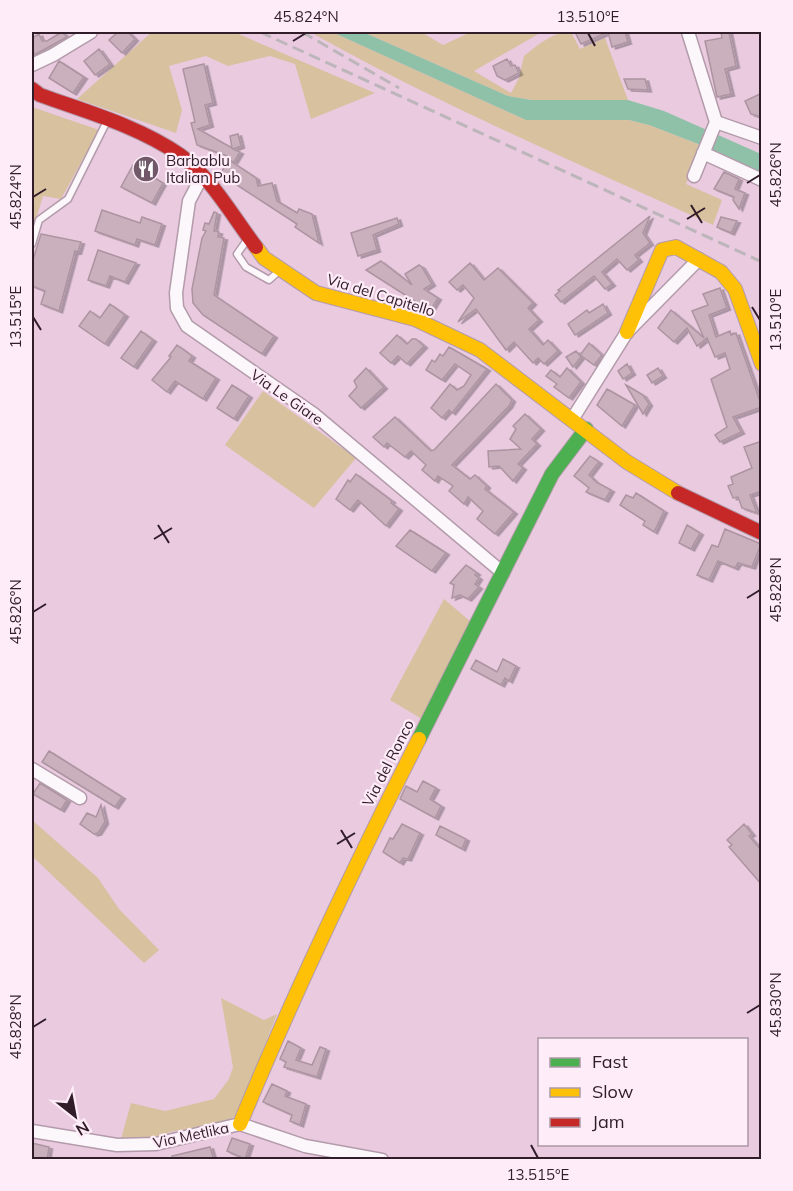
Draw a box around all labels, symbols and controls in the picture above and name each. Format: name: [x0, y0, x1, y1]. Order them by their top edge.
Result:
text: 45.824°N: [273, 7, 339, 26]
text: 13.510°E: [557, 7, 620, 26]
text: 45.826°N: [766, 142, 785, 208]
place label: Barbablu Italian Pub: [166, 151, 240, 187]
restaurant icon: Barbablu Italian Pub: [131, 154, 161, 184]
text: 45.824°N: [6, 164, 25, 230]
street label: Via del Capitello: [325, 270, 437, 320]
text: 13.515°E: [6, 285, 25, 348]
text: 13.510°E: [766, 288, 785, 351]
street label: Via Le Giare: [247, 365, 327, 429]
text: 45.828°N: [766, 557, 785, 623]
text: 45.826°N: [6, 579, 25, 645]
street label: Via del Ronco: [358, 716, 418, 810]
text: 45.830°N: [766, 972, 785, 1038]
text: 45.828°N: [6, 994, 25, 1060]
legend: [538, 1038, 748, 1146]
text: Fast: [592, 1050, 628, 1073]
text: Slow: [592, 1080, 634, 1103]
north arrow: [45, 1086, 105, 1146]
text: Jam: [592, 1110, 625, 1133]
text: N: [72, 1117, 93, 1141]
street label: Via Metlika: [151, 1118, 231, 1152]
text: 13.515°E: [507, 1165, 570, 1184]

